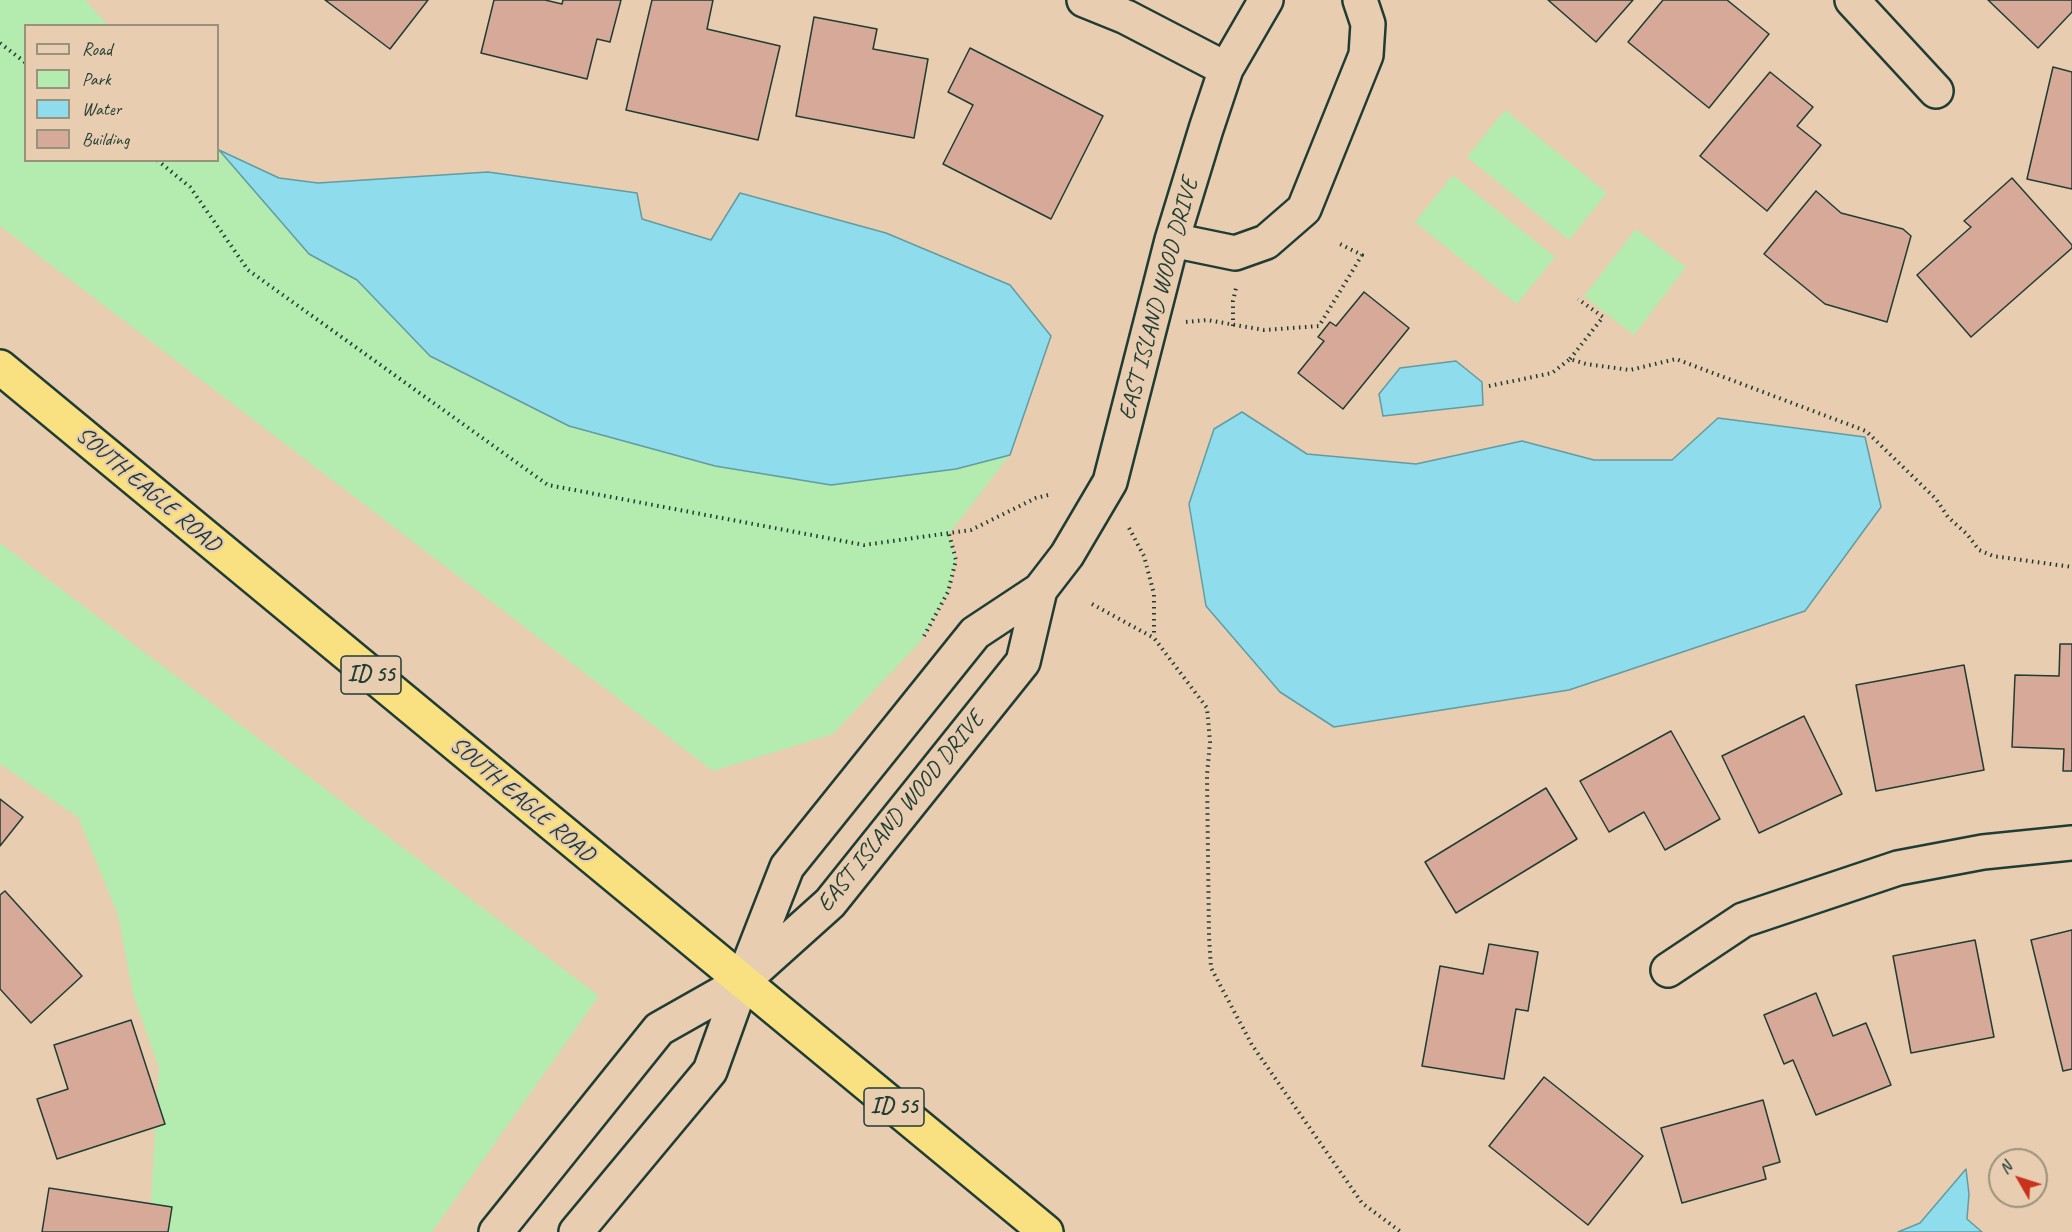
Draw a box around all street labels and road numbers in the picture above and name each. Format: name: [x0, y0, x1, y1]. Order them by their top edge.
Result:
street label: EAST ISLAND WOOD DRIVE: [1113, 175, 1205, 423]
street label: SOUTH EAGLE ROAD: [70, 421, 226, 559]
road number: ID 55: [341, 656, 401, 694]
street label: EAST ISLAND WOOD DRIVE: [811, 706, 991, 918]
street label: SOUTH EAGLE ROAD: [444, 731, 600, 869]
road number: ID 55: [864, 1088, 924, 1126]

